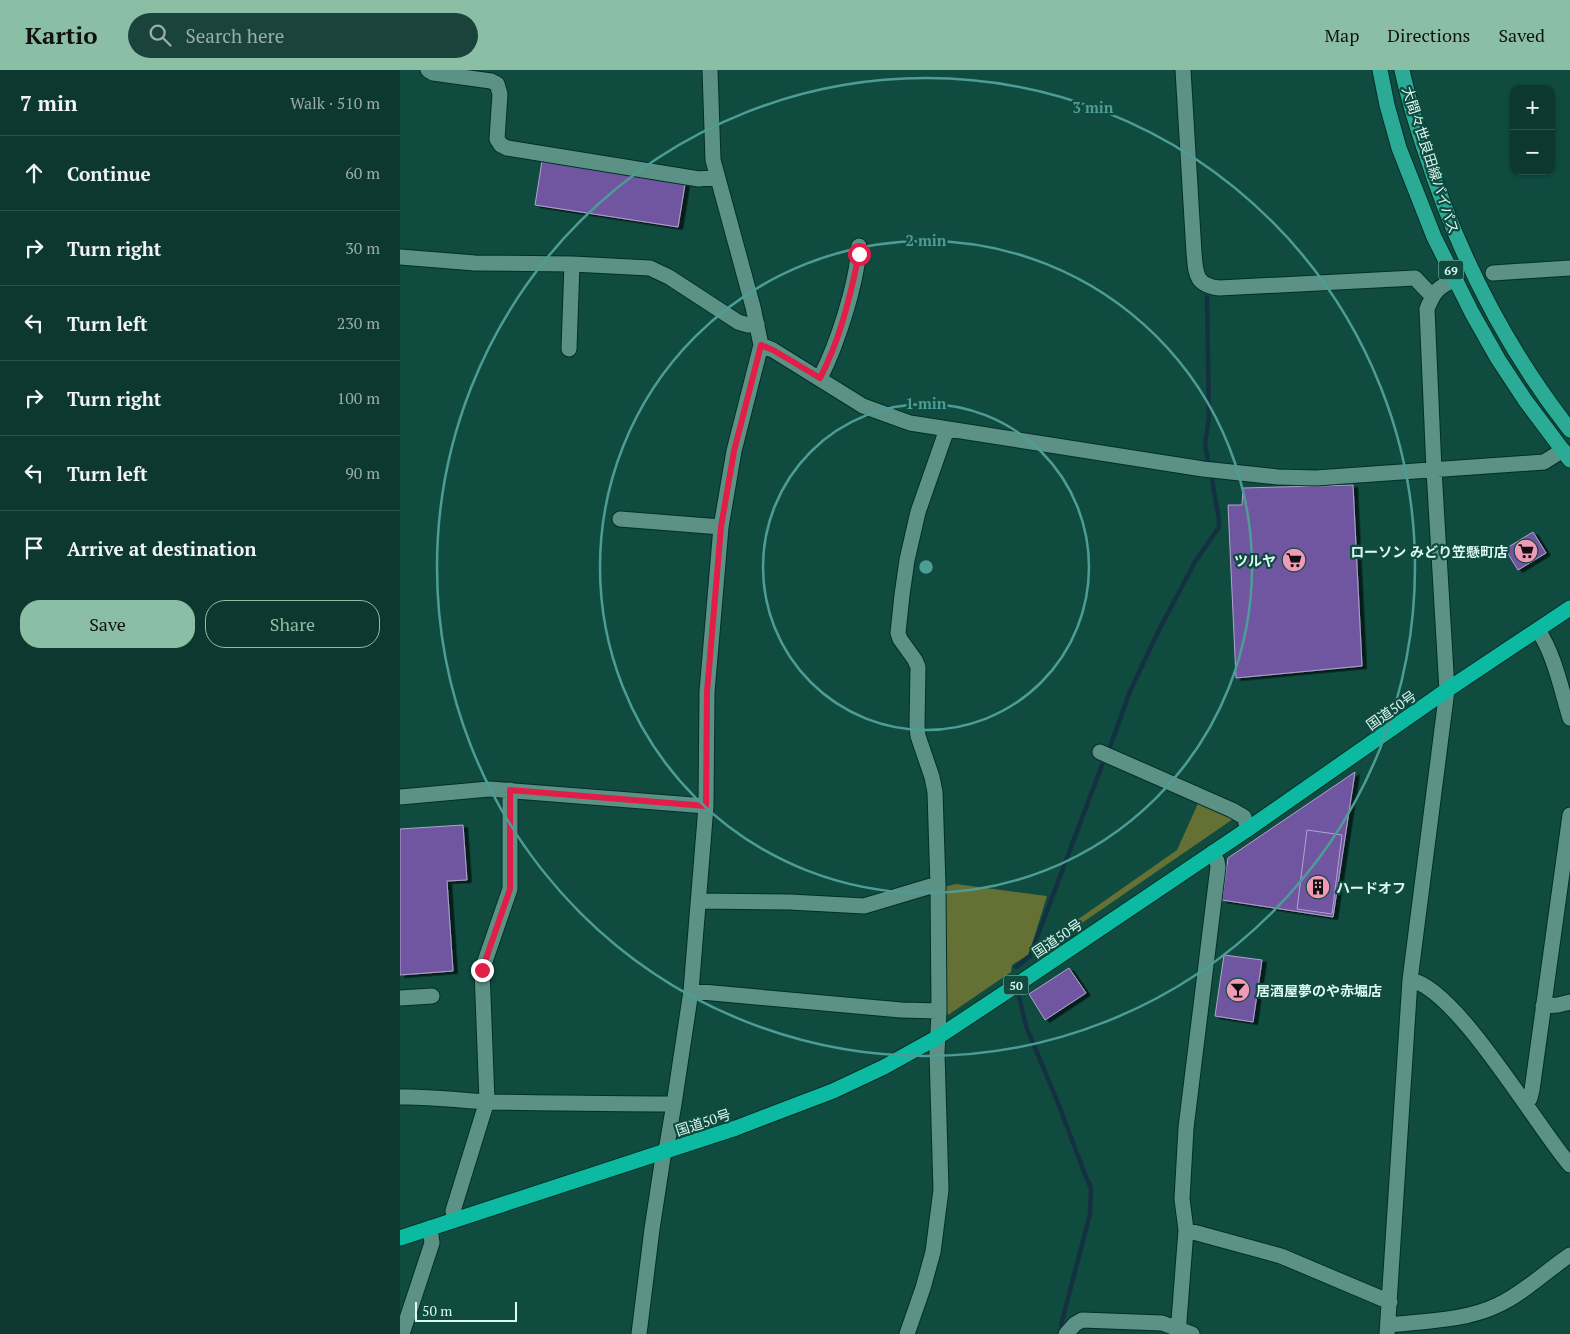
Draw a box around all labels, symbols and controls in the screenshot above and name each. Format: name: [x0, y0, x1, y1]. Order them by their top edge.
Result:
search box: [128, 13, 478, 58]
text: Kartio: [25, 19, 98, 51]
icon: search: [146, 21, 174, 49]
text: Search here: [186, 23, 284, 48]
text: Map: [1324, 23, 1359, 47]
text: Directions: [1387, 23, 1470, 47]
text: Saved: [1498, 23, 1545, 47]
street label: 大間々世良田線バイパス: [1398, 84, 1464, 236]
map controls: [1510, 85, 1555, 175]
button: +: [1510, 85, 1555, 130]
text: 7 min: [20, 89, 77, 117]
text: Walk · 510 m: [290, 92, 380, 114]
text: 3 min: [1072, 97, 1114, 117]
button: −: [1510, 130, 1555, 175]
icon: ahead: [20, 159, 48, 187]
text: Continue: [67, 161, 151, 186]
text: 60 m: [345, 162, 380, 184]
text: 2 min: [905, 230, 947, 250]
icon: right: [20, 234, 48, 262]
text: Turn right: [67, 236, 161, 261]
text: 30 m: [345, 237, 380, 259]
route start: [848, 243, 871, 266]
road number: 69: [1438, 260, 1464, 280]
icon: left: [20, 309, 48, 337]
text: Turn left: [67, 311, 148, 336]
text: 230 m: [337, 312, 380, 334]
icon: right: [20, 384, 48, 412]
text: Turn right: [67, 386, 161, 411]
text: 100 m: [337, 387, 380, 409]
text: 1 min: [905, 393, 947, 413]
icon: left: [20, 459, 48, 487]
text: Turn left: [67, 461, 148, 486]
text: 90 m: [345, 462, 380, 484]
icon: arrive: [20, 534, 48, 562]
text: Arrive at destination: [67, 536, 256, 561]
supermarket icon: ローソン みどり笠懸町店: [1513, 538, 1539, 564]
place label: ローソン みどり笠懸町店: [1350, 542, 1508, 561]
supermarket icon: ツルヤ: [1281, 547, 1307, 573]
place label: ツルヤ: [1234, 551, 1276, 570]
centre of rings: [917, 558, 935, 576]
button: Save: [20, 600, 195, 648]
button: Share: [205, 600, 380, 648]
street label: 国道50号: [1362, 686, 1420, 734]
building icon: ハードオフ: [1305, 874, 1331, 900]
place label: ハードオフ: [1336, 878, 1406, 897]
street label: 国道50号: [1028, 914, 1086, 962]
route end: [471, 959, 494, 982]
road number: 50: [1004, 976, 1028, 994]
bar icon: 居酒屋夢のや赤堀店: [1225, 977, 1251, 1003]
place label: 居酒屋夢のや赤堀店: [1256, 981, 1382, 1000]
street label: 国道50号: [673, 1104, 733, 1140]
scale bar: [415, 1299, 518, 1322]
text: 50 m: [422, 1301, 452, 1320]

